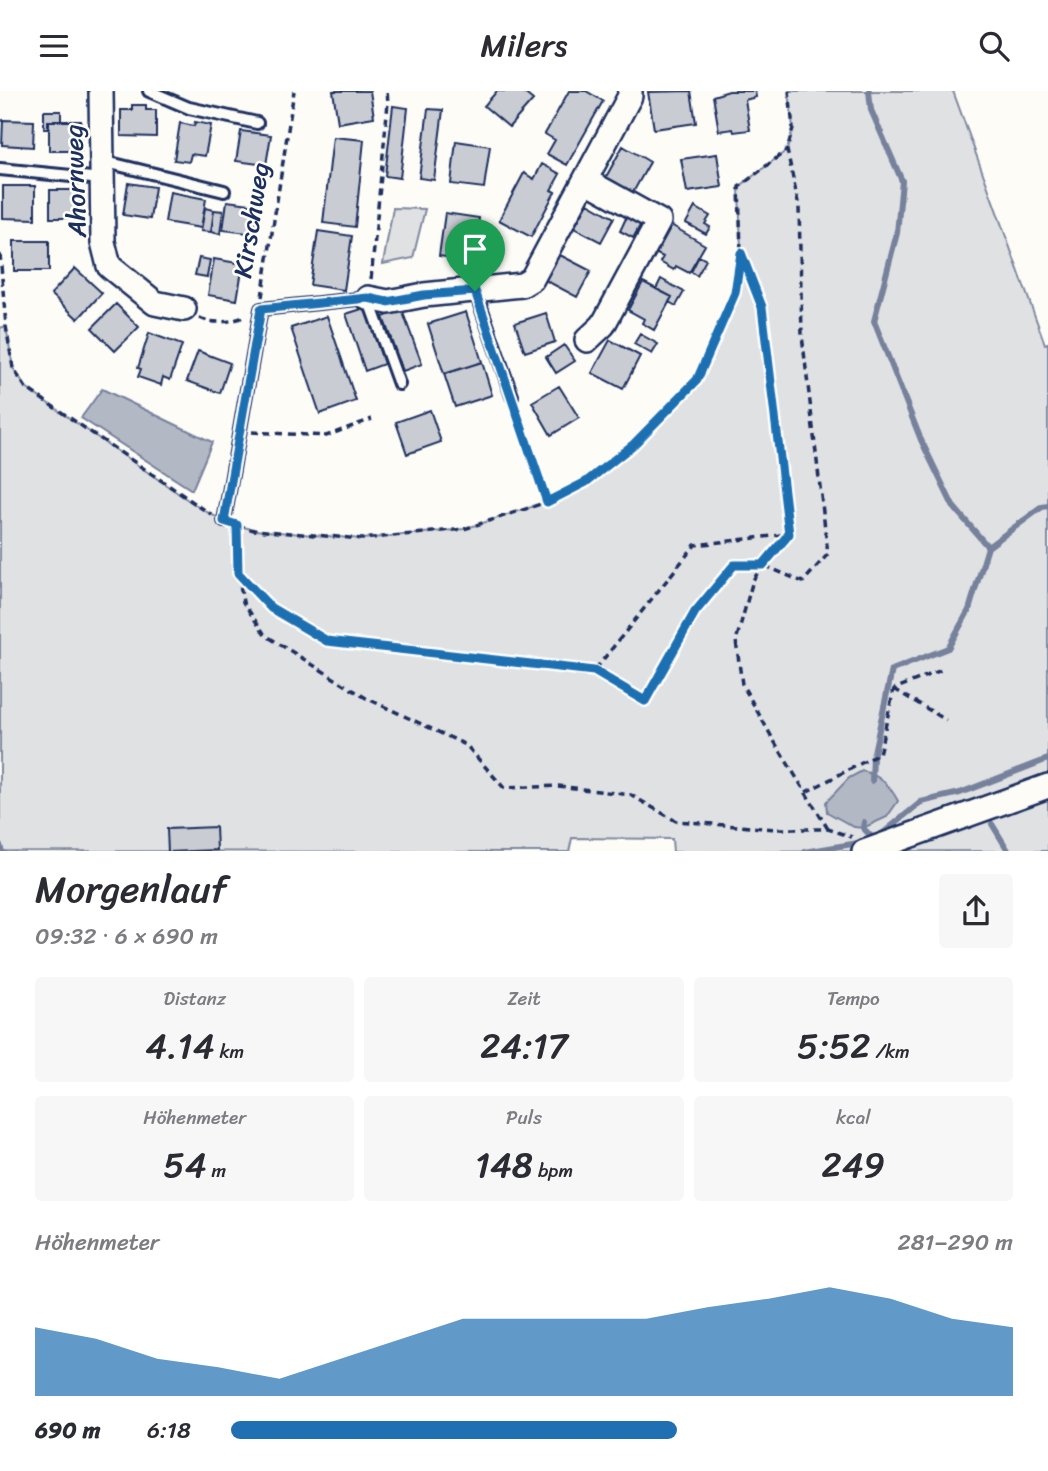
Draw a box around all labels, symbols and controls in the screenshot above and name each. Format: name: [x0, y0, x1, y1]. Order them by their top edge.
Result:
text: Milers: [481, 17, 567, 74]
icon: menu: [35, 27, 73, 65]
icon: search: [975, 27, 1013, 65]
street label: Ahornweg: [50, 124, 100, 239]
street label: Kirschweg: [219, 159, 283, 281]
pin: [445, 219, 505, 291]
icon: arrive: [456, 230, 494, 268]
text: Morgenlauf: [35, 856, 227, 923]
button: share: [939, 874, 1013, 948]
text: 09:32 · 6 × 690 m: [35, 916, 218, 957]
text: Distanz: [163, 982, 226, 1015]
text: Zeit: [507, 982, 541, 1015]
text: Tempo: [827, 982, 880, 1015]
text: 4.14: [145, 1015, 215, 1077]
text: 24:17: [480, 1015, 568, 1077]
text: 5:52: [797, 1015, 871, 1077]
text: km: [215, 1035, 244, 1068]
text: /km: [871, 1035, 910, 1068]
text: Höhenmeter: [143, 1101, 246, 1134]
text: Puls: [506, 1101, 542, 1134]
text: kcal: [836, 1101, 871, 1134]
text: 54: [163, 1134, 207, 1196]
text: 148: [475, 1134, 533, 1196]
text: 249: [822, 1134, 885, 1196]
text: m: [207, 1154, 226, 1187]
text: bpm: [533, 1154, 573, 1187]
text: Höhenmeter: [35, 1222, 159, 1263]
text: 281–290 m: [897, 1222, 1013, 1263]
text: 690 m: [35, 1410, 100, 1451]
text: 6:18: [147, 1410, 191, 1451]

